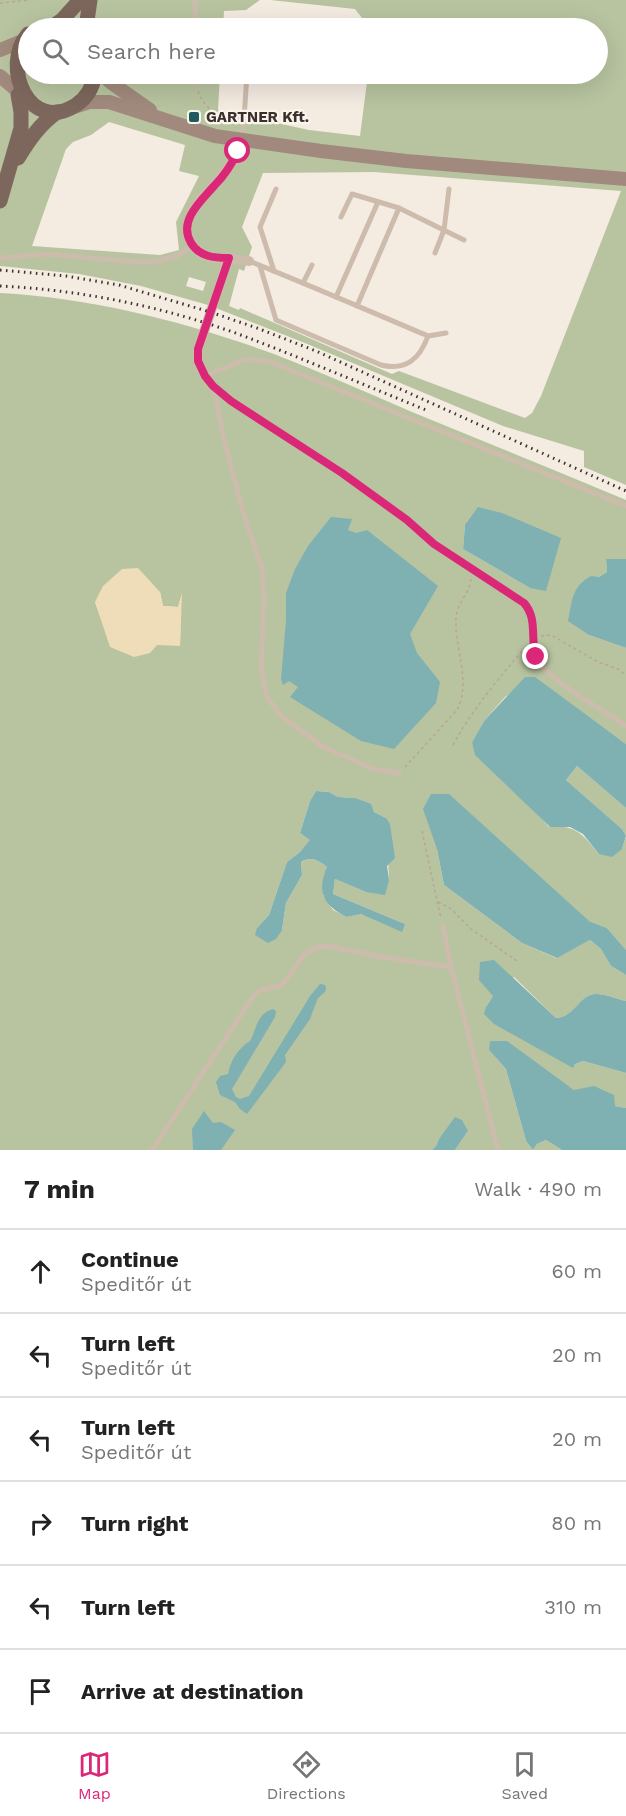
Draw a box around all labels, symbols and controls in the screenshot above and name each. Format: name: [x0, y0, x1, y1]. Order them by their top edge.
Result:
search box: [18, 18, 608, 84]
icon: search: [39, 35, 72, 68]
text: Search here: [87, 39, 216, 64]
place label: GARTNER Kft.: [206, 108, 309, 126]
marker: GARTNER Kft.: [187, 110, 201, 124]
route start: [224, 137, 250, 163]
route end: [522, 643, 548, 669]
text: 7 min: [24, 1174, 95, 1204]
text: Walk · 490 m: [474, 1177, 602, 1201]
text: Continue: [81, 1247, 179, 1272]
icon: ahead: [24, 1255, 57, 1288]
text: 60 m: [552, 1259, 602, 1283]
text: Speditőr út: [81, 1272, 191, 1296]
text: Turn left: [81, 1331, 175, 1356]
icon: left: [24, 1339, 57, 1372]
text: 20 m: [552, 1343, 602, 1367]
text: Speditőr út: [81, 1356, 191, 1380]
text: Turn left: [81, 1415, 175, 1440]
icon: left: [24, 1423, 57, 1456]
text: 20 m: [552, 1427, 602, 1451]
text: Speditőr út: [81, 1440, 191, 1464]
icon: right: [24, 1507, 57, 1540]
text: Turn right: [81, 1511, 188, 1536]
text: 80 m: [551, 1511, 602, 1535]
icon: left: [24, 1591, 57, 1624]
text: Turn left: [81, 1595, 175, 1620]
text: 310 m: [544, 1595, 602, 1619]
icon: arrive: [24, 1675, 57, 1708]
text: Arrive at destination: [81, 1679, 304, 1704]
tab: Map: [78, 1748, 111, 1803]
tab: Directions: [267, 1748, 346, 1803]
tab: Saved: [502, 1748, 548, 1803]

